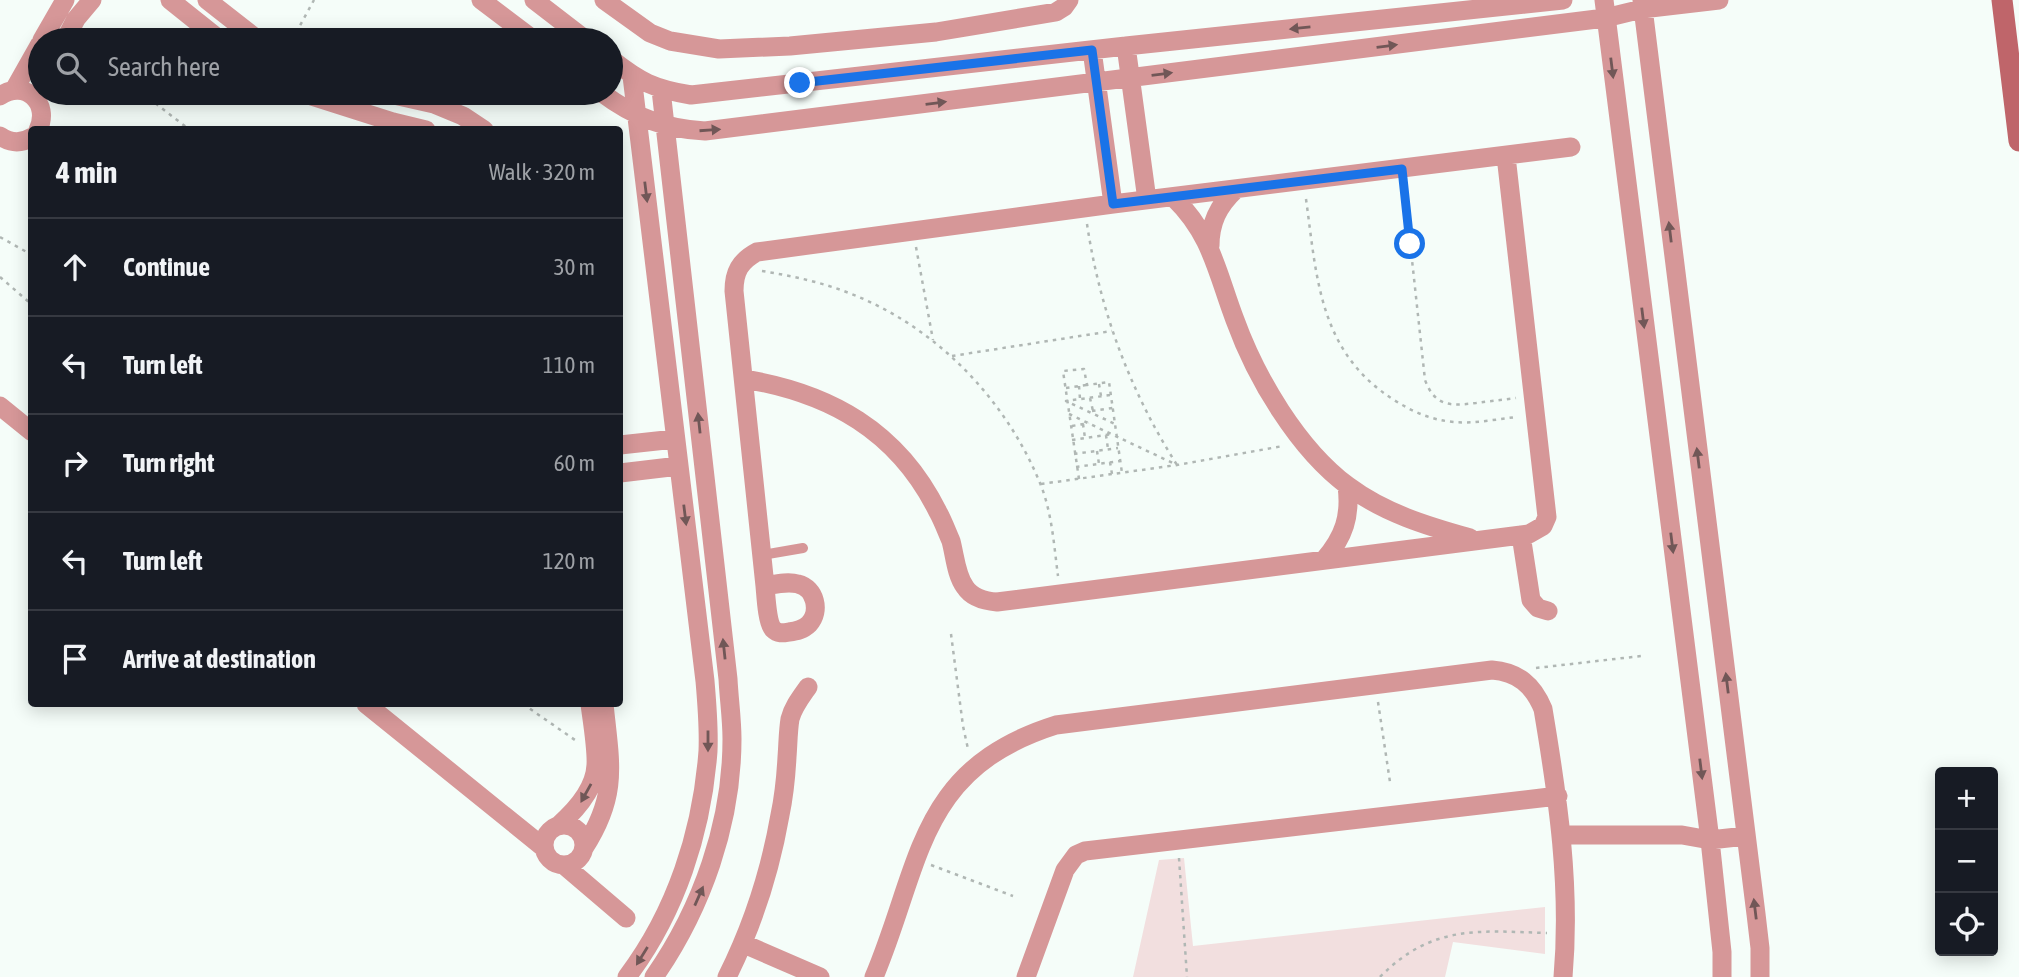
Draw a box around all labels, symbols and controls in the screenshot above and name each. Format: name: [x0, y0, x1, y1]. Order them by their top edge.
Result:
one-way arrow: [1289, 22, 1311, 33]
search box: [28, 28, 623, 105]
one-way arrow: [1377, 40, 1399, 51]
icon: search: [52, 48, 90, 86]
text: Search here: [108, 52, 220, 82]
one-way arrow: [1606, 57, 1617, 79]
route end: [784, 67, 815, 98]
one-way arrow: [1151, 69, 1173, 80]
one-way arrow: [925, 97, 947, 108]
one-way arrow: [699, 124, 721, 135]
text: 4 min: [56, 155, 117, 189]
text: Walk · 320 m: [489, 159, 595, 185]
one-way arrow: [640, 181, 651, 203]
one-way arrow: [1665, 221, 1676, 243]
route start: [1394, 228, 1425, 259]
icon: ahead: [56, 248, 94, 286]
text: Continue: [123, 252, 210, 282]
text: 30 m: [554, 254, 595, 280]
one-way arrow: [1638, 307, 1649, 329]
icon: left: [56, 346, 94, 384]
text: Turn left: [123, 350, 203, 380]
text: 110 m: [543, 352, 595, 378]
one-way arrow: [693, 411, 704, 433]
icon: right: [56, 444, 94, 482]
one-way arrow: [1693, 446, 1704, 468]
text: Turn right: [123, 448, 214, 478]
text: 60 m: [554, 450, 595, 476]
one-way arrow: [679, 504, 690, 526]
one-way arrow: [1667, 533, 1678, 555]
icon: left: [56, 542, 94, 580]
text: Turn left: [123, 546, 203, 576]
text: 120 m: [543, 548, 595, 574]
one-way arrow: [719, 638, 730, 660]
icon: arrive: [56, 640, 94, 678]
text: Arrive at destination: [123, 644, 316, 674]
one-way arrow: [1721, 672, 1732, 694]
one-way arrow: [702, 731, 714, 753]
one-way arrow: [1696, 758, 1707, 780]
map controls: [1935, 767, 1998, 956]
button: +: [1935, 767, 1998, 830]
one-way arrow: [580, 783, 592, 802]
button: −: [1935, 830, 1998, 893]
one-way arrow: [693, 886, 705, 906]
button: locate: [1935, 893, 1998, 956]
one-way arrow: [1750, 898, 1761, 920]
one-way arrow: [635, 946, 648, 966]

